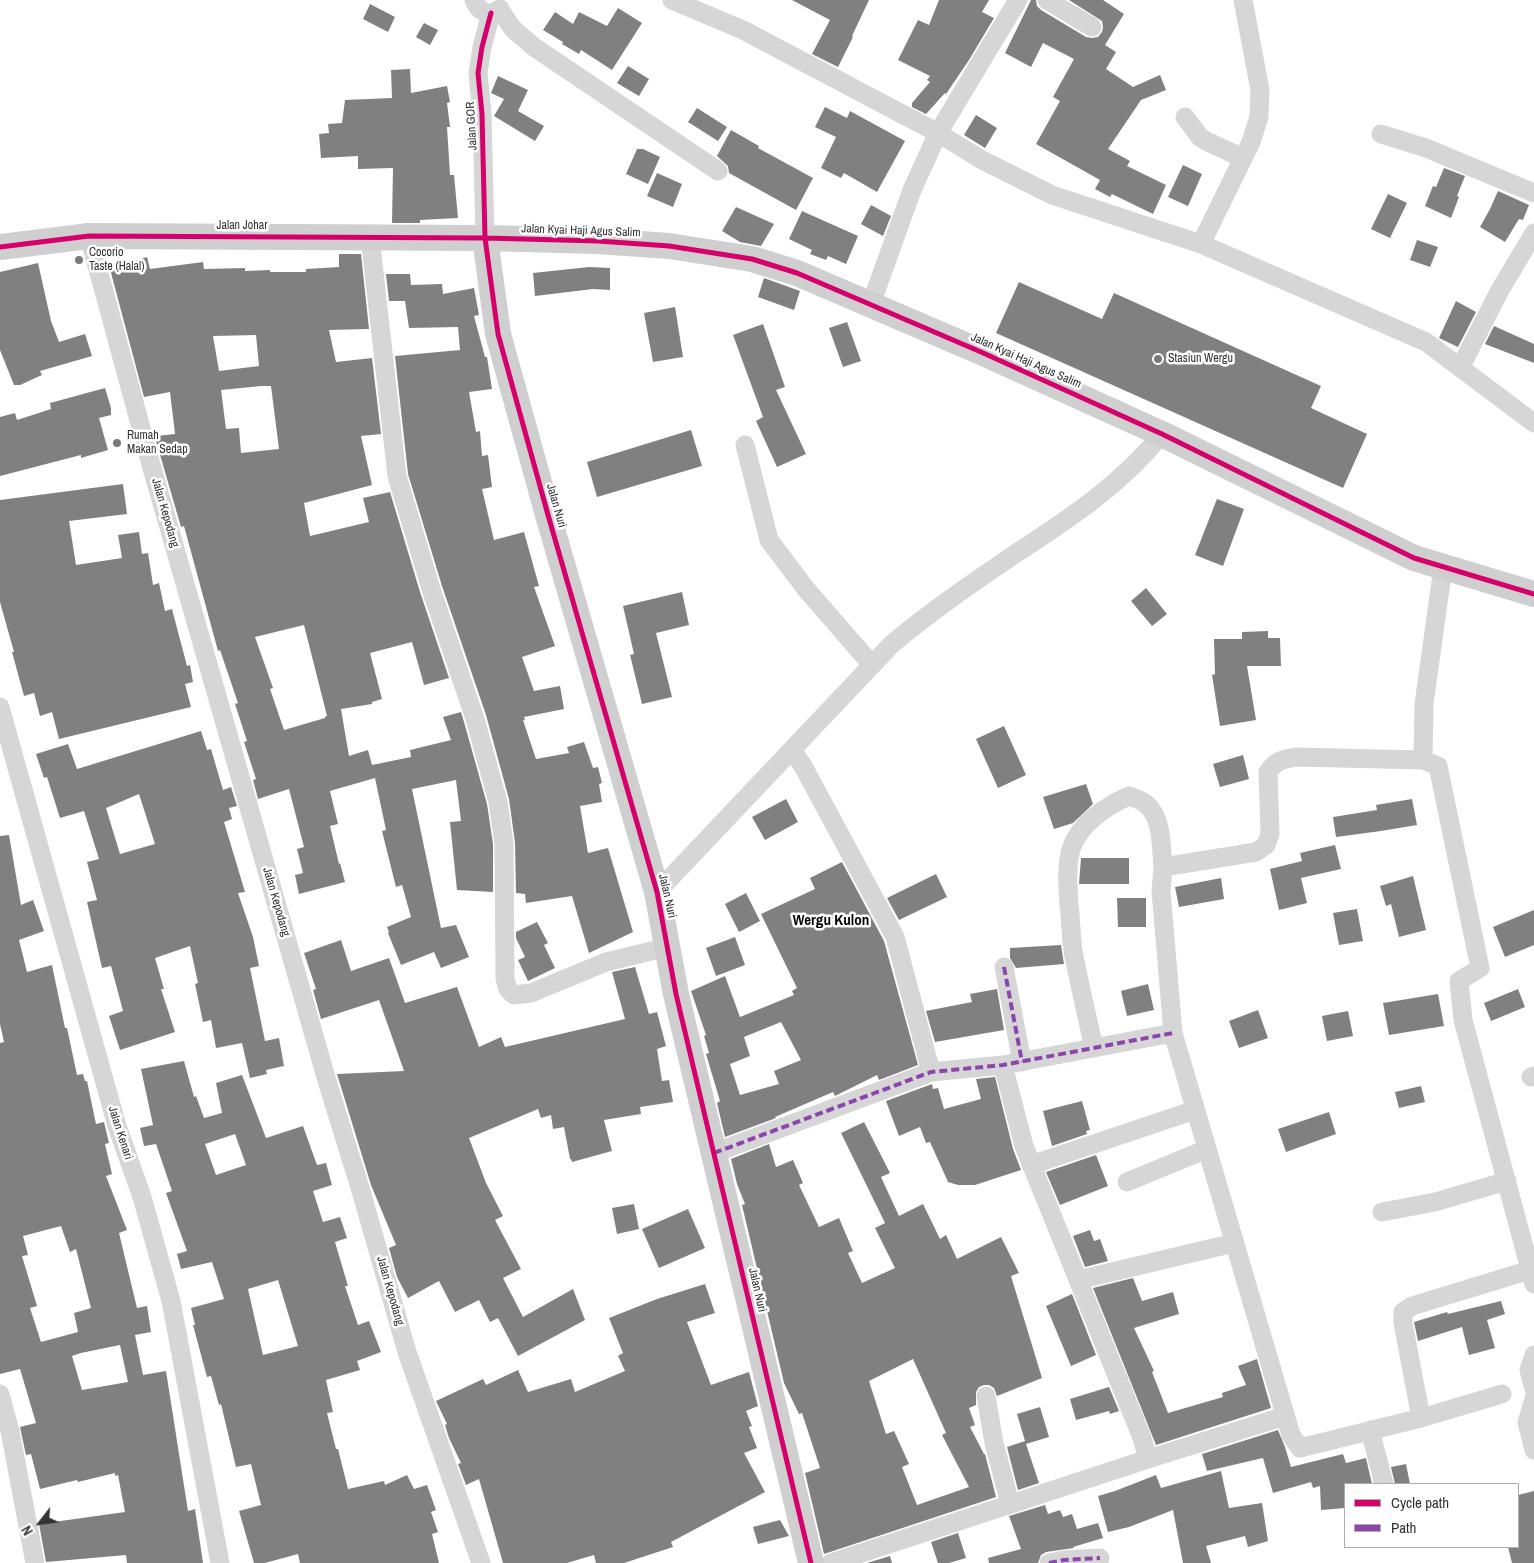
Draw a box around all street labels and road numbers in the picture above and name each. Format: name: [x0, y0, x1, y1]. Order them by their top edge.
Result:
street label: Jalan GOR: [464, 101, 480, 151]
street label: Jalan Johar: [217, 219, 267, 233]
street label: Jalan Kyai Haji Agus Salim: [521, 222, 641, 240]
street label: Jalan Kyai Haji Agus Salim: [969, 330, 1083, 392]
street label: Jalan Kepodang: [148, 477, 182, 549]
street label: Jalan Nuri: [543, 482, 569, 530]
street label: Jalan Kepodang: [259, 866, 293, 938]
street label: Jalan Nuri: [655, 873, 679, 919]
street label: Jalan Kenari: [105, 1105, 135, 1161]
street label: Jalan Kepodang: [373, 1255, 407, 1327]
street label: Jalan Nuri: [745, 1267, 769, 1313]

